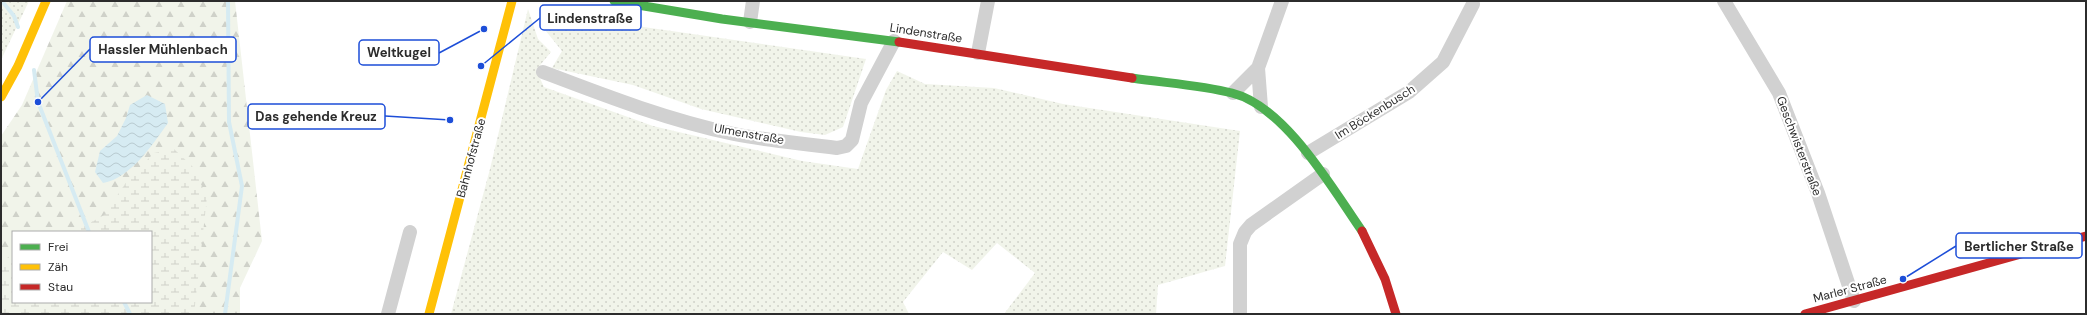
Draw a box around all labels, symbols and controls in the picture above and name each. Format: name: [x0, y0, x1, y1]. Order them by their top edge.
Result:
callout: Lindenstraße: [540, 5, 641, 30]
text: Lindenstraße: [547, 10, 633, 27]
street label: Lindenstraße: [889, 19, 964, 47]
callout: Hassler Mühlenbach: [90, 37, 236, 62]
callout: Weltkugel: [359, 40, 439, 65]
text: Hassler Mühlenbach: [98, 41, 228, 58]
text: Weltkugel: [367, 44, 431, 61]
street label: Im Böckenbusch: [1332, 81, 1418, 143]
street label: Geschwisterstraße: [1773, 94, 1825, 198]
callout: Das gehende Kreuz: [248, 104, 385, 129]
text: Das gehende Kreuz: [255, 108, 377, 125]
street label: Bahnhofstraße: [453, 116, 489, 199]
street label: Ulmenstraße: [713, 120, 785, 148]
legend: [12, 231, 152, 303]
callout: Bertlicher Straße: [1956, 233, 2082, 258]
text: Bertlicher Straße: [1964, 238, 2074, 255]
text: Frei: [48, 239, 68, 255]
text: Zäh: [48, 259, 68, 275]
street label: Marler Straße: [1812, 271, 1889, 306]
text: Stau: [48, 279, 73, 295]

